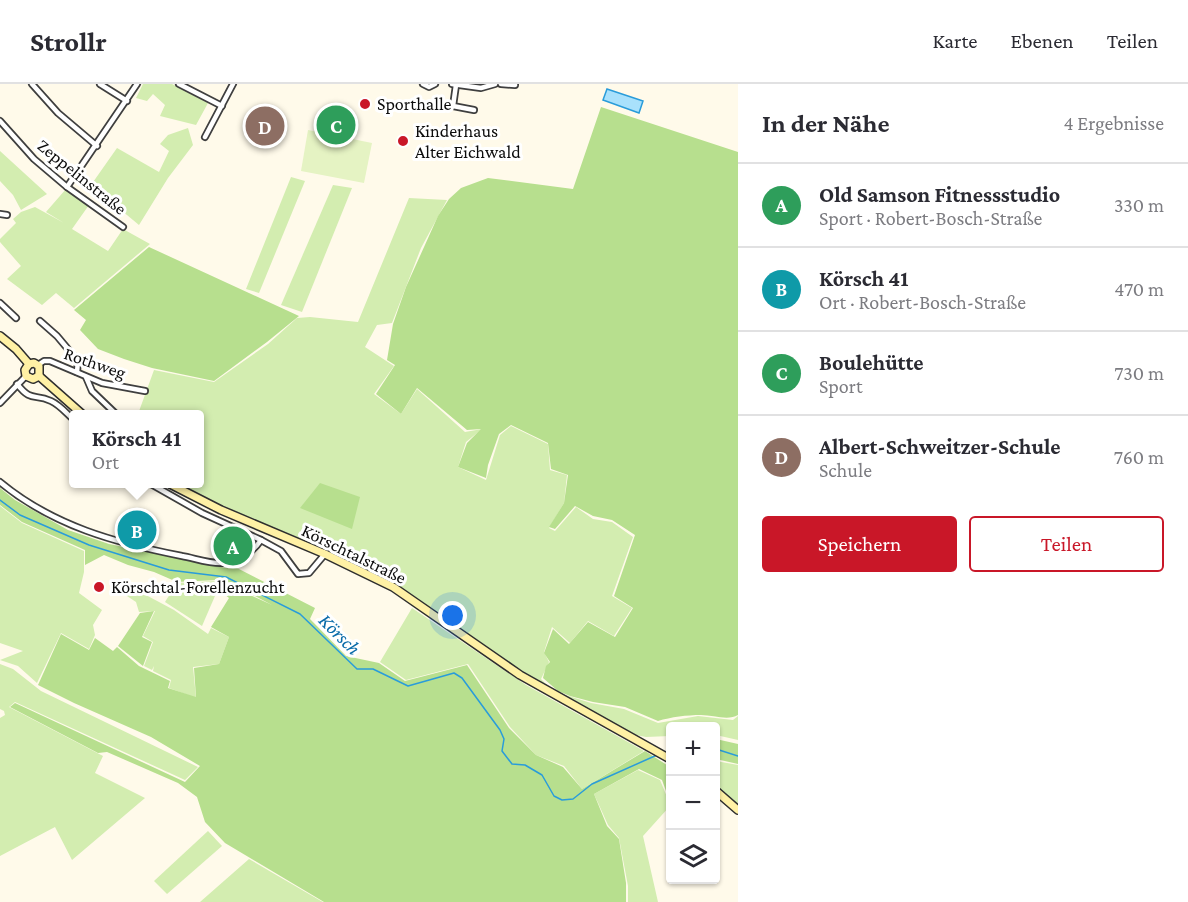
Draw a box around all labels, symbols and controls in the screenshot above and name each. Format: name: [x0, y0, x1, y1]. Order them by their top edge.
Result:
text: Strollr: [30, 26, 107, 57]
text: Karte: [932, 29, 978, 53]
text: Ebenen: [1011, 29, 1074, 53]
text: Teilen: [1107, 29, 1158, 53]
place label: Sporthalle: [377, 94, 452, 114]
marker: Sporthalle: [358, 97, 372, 111]
pin: C: [316, 102, 356, 147]
pin: D: [246, 104, 284, 148]
text: In der Nähe: [762, 109, 890, 138]
text: 4 Ergebnisse: [1063, 112, 1164, 134]
place label: Kinderhaus Alter Eichwald: [415, 121, 521, 162]
marker: Kinderhaus Alter Eichwald: [396, 134, 410, 148]
street label: Zeppelinstraße: [34, 135, 131, 219]
text: Old Samson Fitnessstudio: [819, 182, 1060, 207]
text: A: [776, 194, 787, 216]
text: 330 m: [1114, 194, 1164, 216]
text: Sport · Robert-Bosch-Straße: [819, 207, 1042, 229]
text: Körsch 41: [819, 266, 908, 291]
text: B: [776, 278, 787, 300]
text: 470 m: [1114, 278, 1164, 300]
text: Ort · Robert-Bosch-Straße: [819, 291, 1026, 313]
street label: Rothweg: [62, 343, 129, 383]
text: Boulehütte: [819, 350, 923, 375]
text: C: [775, 362, 788, 384]
text: 730 m: [1114, 362, 1164, 384]
text: Sport: [819, 375, 863, 397]
popup: [69, 410, 204, 488]
text: Körsch 41: [92, 426, 181, 451]
text: Albert-Schweitzer-Schule: [819, 434, 1061, 459]
text: D: [775, 446, 788, 468]
text: 760 m: [1114, 446, 1164, 468]
text: Ort: [92, 451, 119, 473]
text: Schule: [819, 459, 872, 481]
pin: B: [118, 508, 156, 552]
button: Speichern: [762, 516, 957, 572]
button: Teilen: [969, 516, 1164, 572]
street label: Körschtalstraße: [299, 520, 410, 588]
pin: A: [214, 524, 252, 568]
place label: Körschtal-Forellenzucht: [111, 577, 286, 597]
marker: Körschtal-Forellenzucht: [92, 580, 106, 594]
your location: [438, 601, 467, 630]
water label: Körsch: [315, 609, 365, 659]
map controls: [666, 722, 720, 884]
button: +: [666, 722, 720, 776]
button: −: [666, 776, 720, 830]
button: layers: [666, 830, 720, 884]

